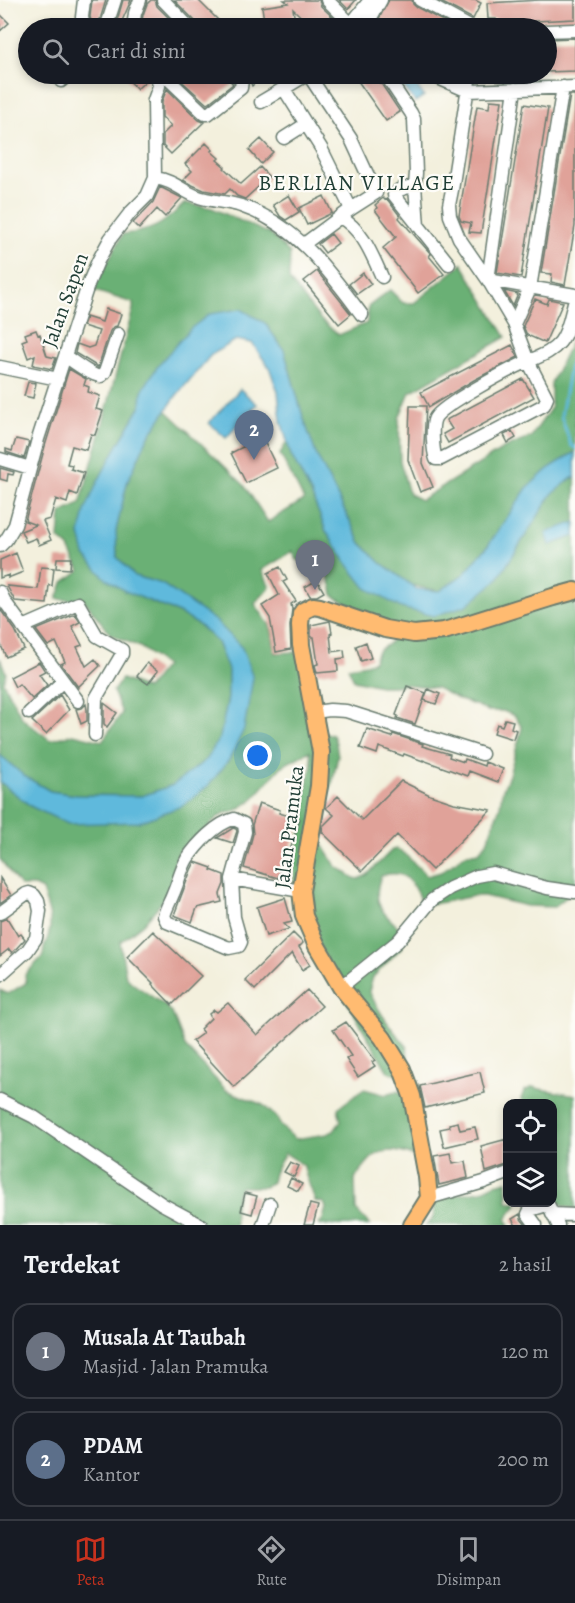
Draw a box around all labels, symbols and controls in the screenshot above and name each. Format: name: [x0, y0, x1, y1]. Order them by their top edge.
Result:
search box: [18, 18, 557, 84]
icon: search: [39, 35, 72, 68]
text: Cari di sini: [87, 36, 186, 66]
district label: BERLIAN VILLAGE: [258, 168, 456, 198]
street label: Jalan Sapen: [35, 249, 95, 351]
pin: 2: [234, 410, 274, 460]
pin: 1: [296, 540, 334, 590]
your location: [243, 741, 272, 770]
street label: Jalan Pramuka: [268, 763, 310, 890]
map controls: [503, 1099, 557, 1207]
button: locate: [503, 1099, 557, 1153]
button: layers: [503, 1153, 557, 1207]
text: Terdekat: [24, 1247, 120, 1282]
text: 2 hasil: [499, 1251, 551, 1278]
text: Musala At Taubah: [83, 1323, 246, 1353]
text: 1: [42, 1338, 49, 1365]
text: 120 m: [501, 1338, 549, 1365]
text: Masjid · Jalan Pramuka: [83, 1353, 269, 1380]
text: PDAM: [83, 1431, 143, 1461]
text: 2: [41, 1446, 50, 1473]
text: 200 m: [498, 1446, 549, 1473]
text: Kantor: [83, 1461, 140, 1488]
tab: Peta: [74, 1533, 107, 1591]
tab: Rute: [255, 1533, 288, 1591]
tab: Disimpan: [436, 1533, 501, 1591]

